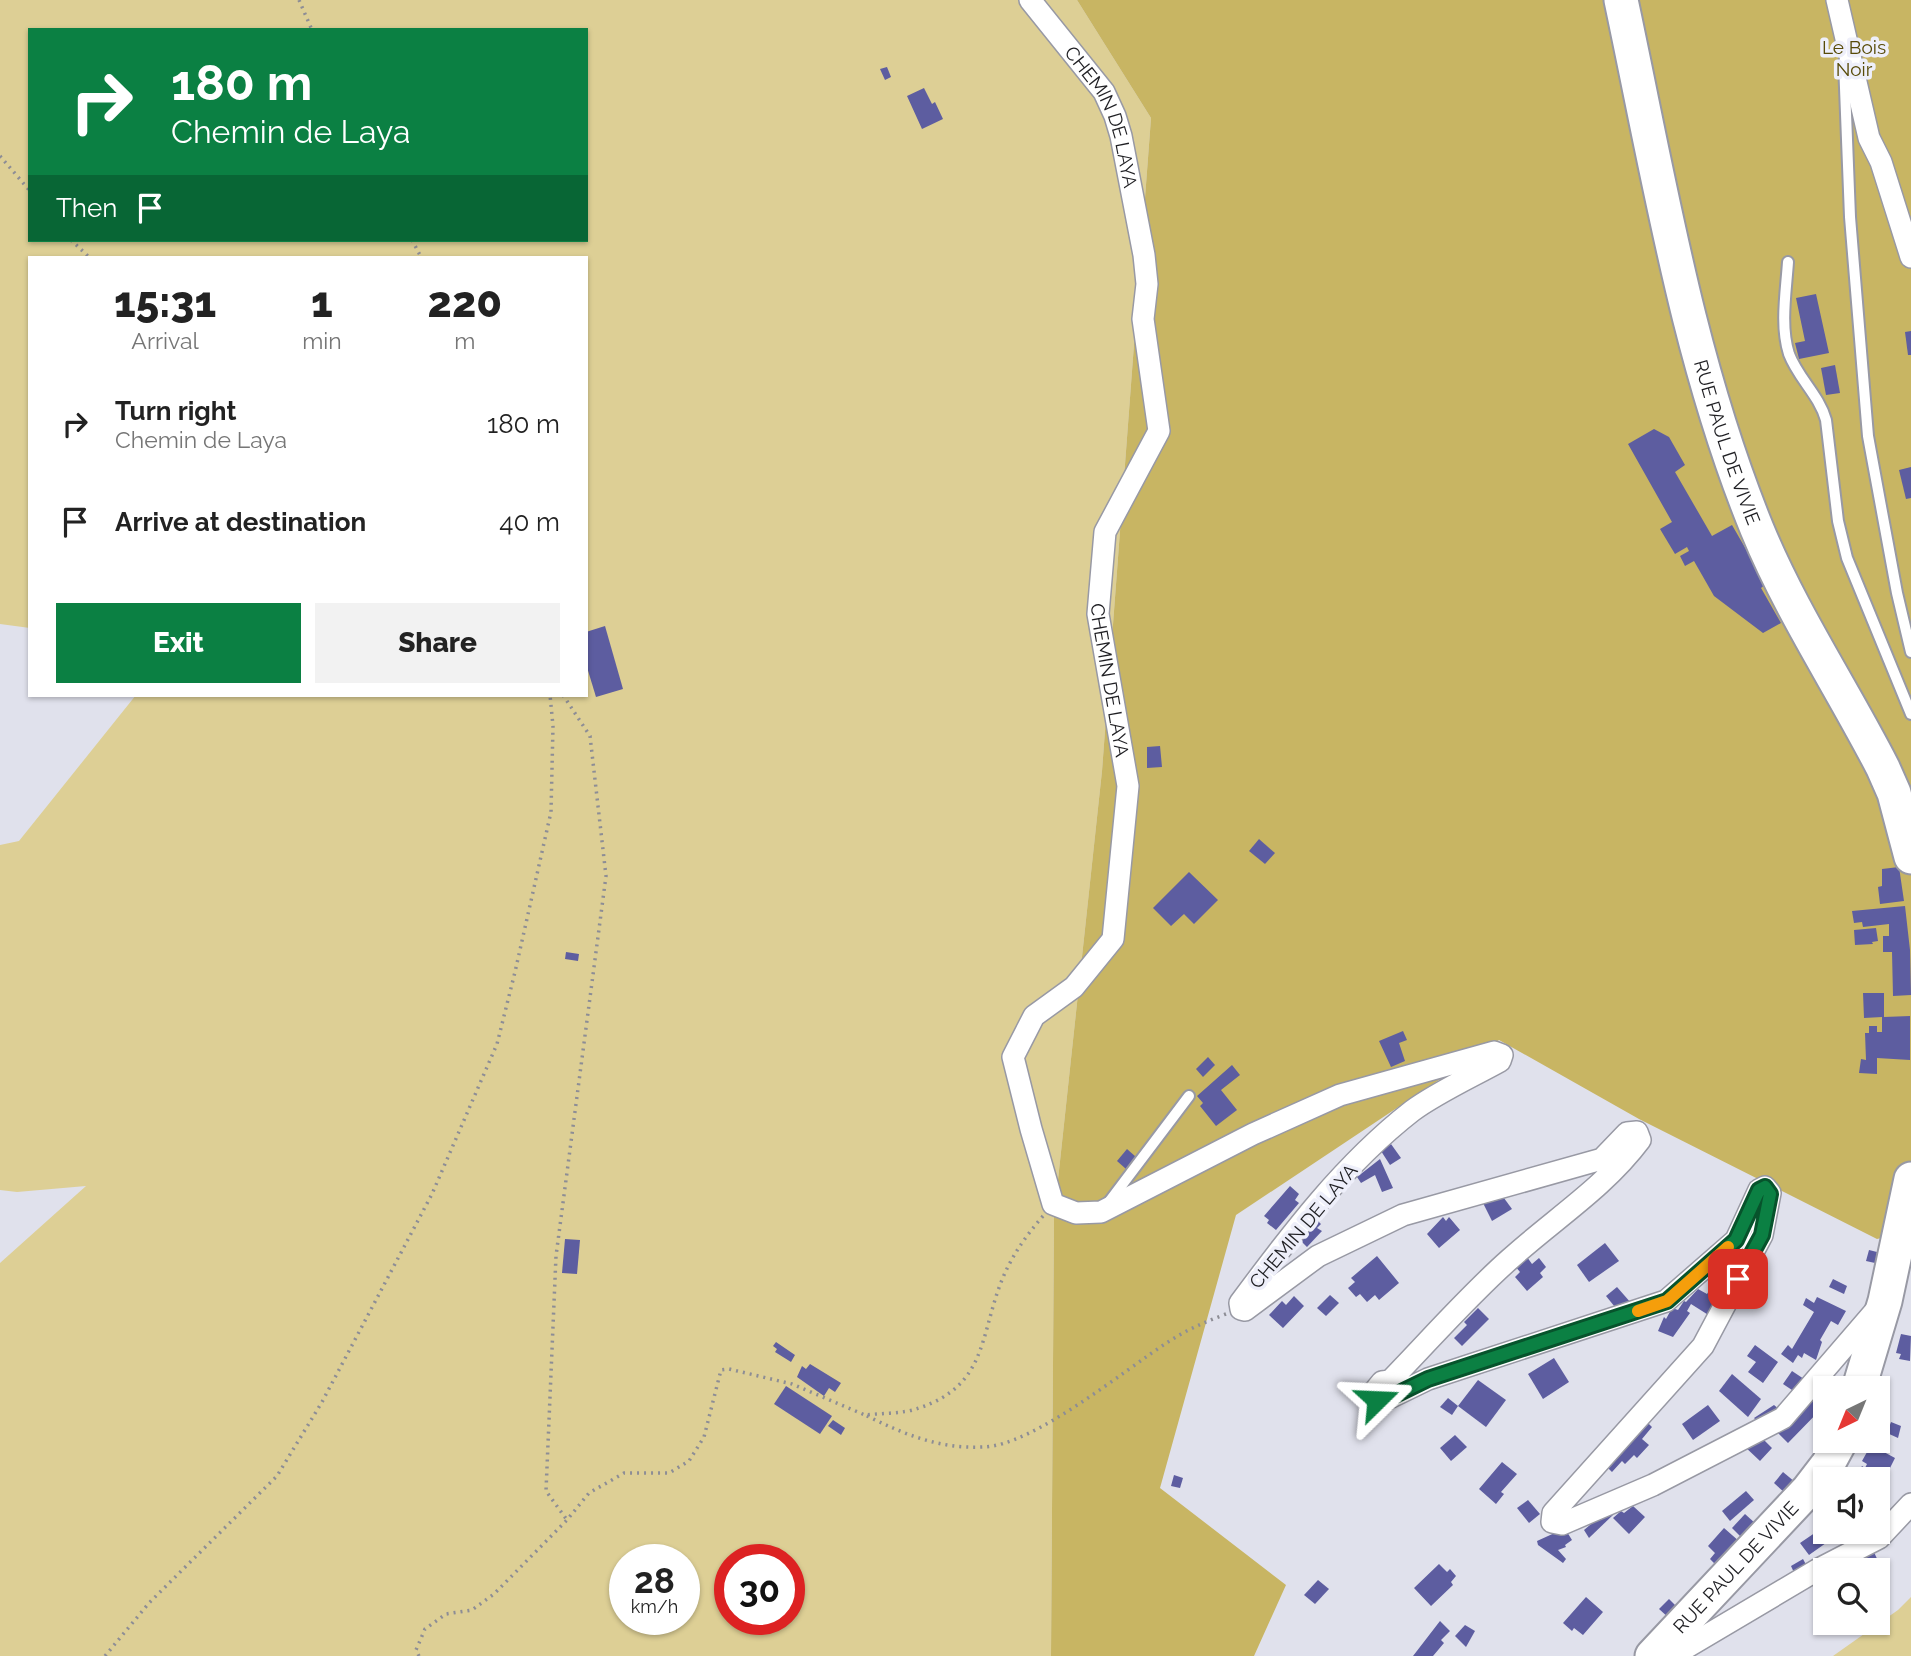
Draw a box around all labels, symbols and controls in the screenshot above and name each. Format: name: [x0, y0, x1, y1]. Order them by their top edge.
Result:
park label: Le Bois Noir: [1822, 36, 1886, 80]
street label: CHEMIN DE LAYA: [1060, 42, 1142, 190]
text: 180 m: [171, 54, 312, 111]
icon: right: [56, 56, 147, 147]
text: Chemin de Laya: [171, 113, 410, 150]
icon: arrive: [131, 189, 169, 227]
text: Then: [56, 193, 117, 223]
text: 15:31: [114, 278, 216, 327]
text: 1: [311, 278, 333, 327]
text: 220: [428, 278, 502, 327]
text: Arrival: [131, 327, 199, 354]
text: min: [302, 327, 342, 354]
text: m: [454, 327, 475, 354]
street label: RUE PAUL DE VIVIE: [1690, 357, 1765, 528]
text: Turn right: [115, 396, 236, 426]
icon: right: [56, 405, 94, 443]
text: 180 m: [487, 409, 560, 439]
text: Chemin de Laya: [115, 426, 287, 453]
icon: arrive: [56, 503, 94, 541]
text: Arrive at destination: [115, 507, 366, 537]
text: 40 m: [499, 507, 560, 537]
street label: CHEMIN DE LAYA: [1087, 602, 1134, 759]
button: Exit: [56, 603, 301, 683]
button: Share: [315, 603, 560, 683]
street label: CHEMIN DE LAYA: [1245, 1159, 1362, 1293]
pin: [1708, 1249, 1768, 1309]
icon: arrive: [1719, 1260, 1757, 1298]
position arrow: [1340, 1363, 1414, 1437]
north arrow: [1813, 1376, 1890, 1452]
map controls: [1813, 1376, 1890, 1635]
button: sound: [1813, 1467, 1890, 1544]
street label: RUE PAUL DE VIVIE: [1669, 1497, 1803, 1637]
speed limit sign: 30: [714, 1544, 805, 1635]
button: search: [1813, 1558, 1890, 1635]
text: 28: [634, 1560, 675, 1601]
text: km/h: [631, 1596, 678, 1617]

